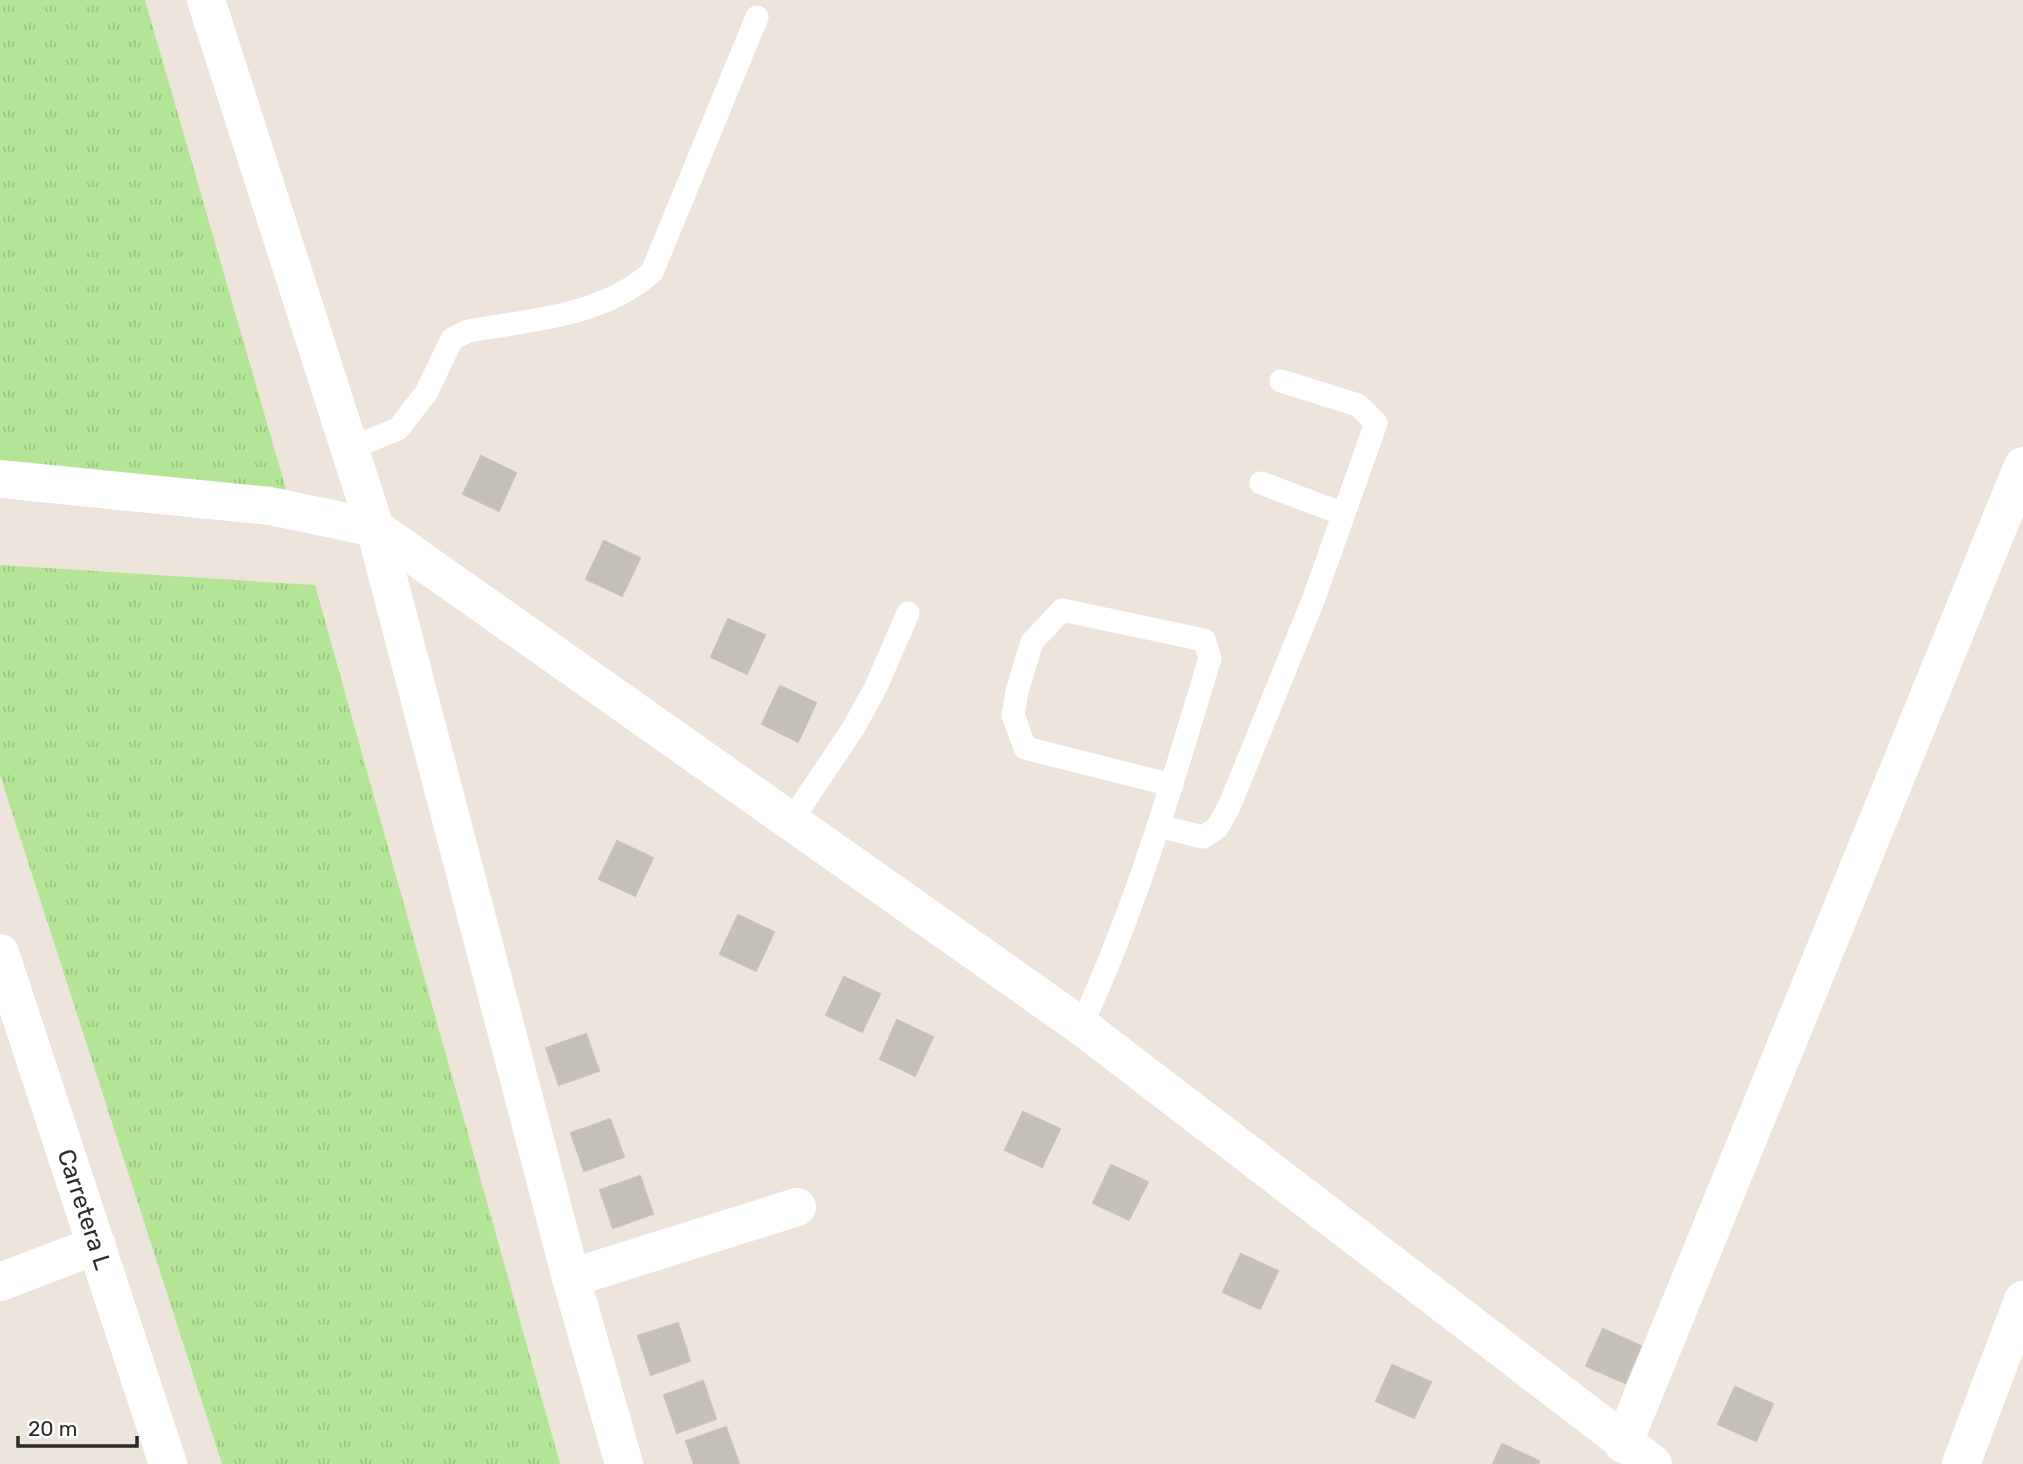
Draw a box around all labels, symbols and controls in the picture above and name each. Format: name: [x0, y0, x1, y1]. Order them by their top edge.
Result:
street label: Carretera L: [51, 1146, 117, 1274]
scale bar: [18, 1404, 136, 1448]
text: 20 m: [28, 1416, 77, 1441]

